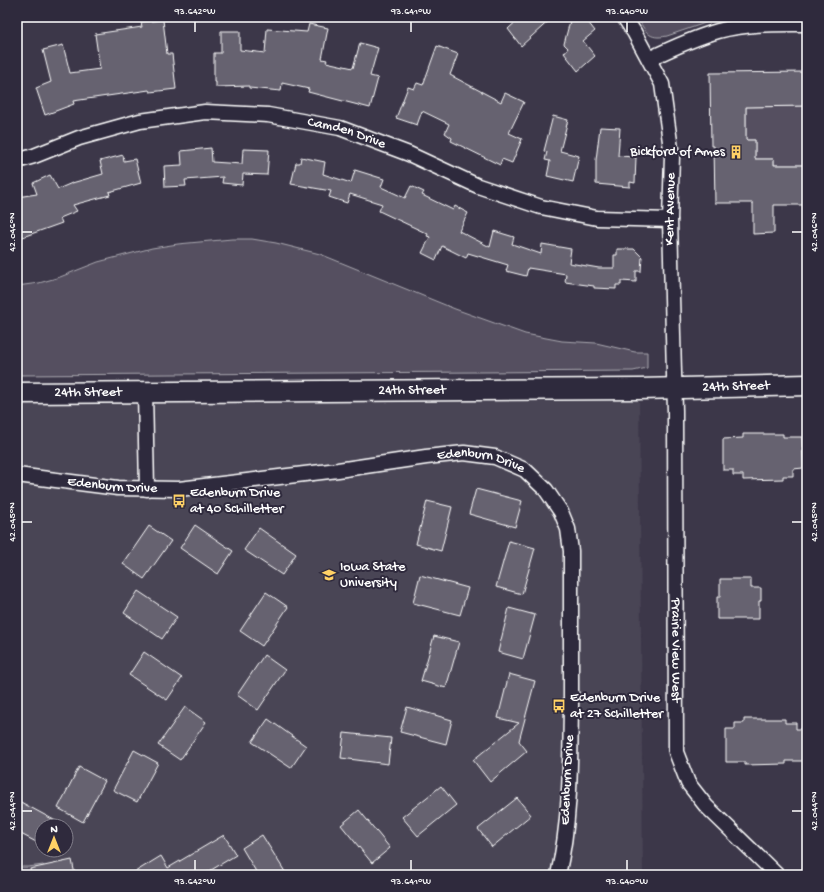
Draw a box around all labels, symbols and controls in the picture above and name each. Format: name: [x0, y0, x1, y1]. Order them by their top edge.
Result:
text: 93.642°W: [173, 6, 216, 18]
text: 93.641°W: [390, 6, 432, 18]
text: 93.640°W: [605, 6, 648, 18]
street label: Camden Drive: [306, 114, 389, 153]
place label: Bickford of Ames: [629, 144, 726, 161]
building icon: Bickford of Ames: [728, 144, 744, 160]
street label: Kent Avenue: [662, 172, 680, 246]
text: 42.046°N: [7, 212, 19, 252]
text: 42.046°N: [809, 212, 821, 252]
street label: 24th Street: [702, 377, 771, 396]
street label: 24th Street: [378, 382, 447, 399]
street label: 24th Street: [54, 384, 123, 401]
street label: Edenburn Drive: [436, 444, 528, 478]
street label: Edenburn Drive: [66, 473, 158, 497]
place label: Edenburn Drive at 40 Schilletter: [190, 485, 285, 518]
bus stop icon: Edenburn Drive at 40 Schilletter: [171, 493, 187, 509]
text: 42.045°N: [7, 502, 19, 542]
text: 42.045°N: [809, 502, 821, 542]
place label: Iowa State University: [340, 559, 406, 592]
school or university icon: Iowa State University: [321, 567, 337, 583]
street label: Prairie View West: [667, 597, 684, 704]
place label: Edenburn Drive at 27 Schilletter: [570, 690, 664, 723]
bus stop icon: Edenburn Drive at 27 Schilletter: [551, 698, 567, 714]
street label: Edenburn Drive: [557, 734, 579, 825]
text: 42.044°N: [7, 791, 19, 830]
text: 42.044°N: [809, 791, 821, 830]
north arrow: [34, 818, 74, 858]
text: N: [50, 824, 58, 836]
text: 93.642°W: [173, 876, 216, 888]
text: 93.641°W: [390, 876, 432, 888]
text: 93.640°W: [605, 876, 648, 888]

